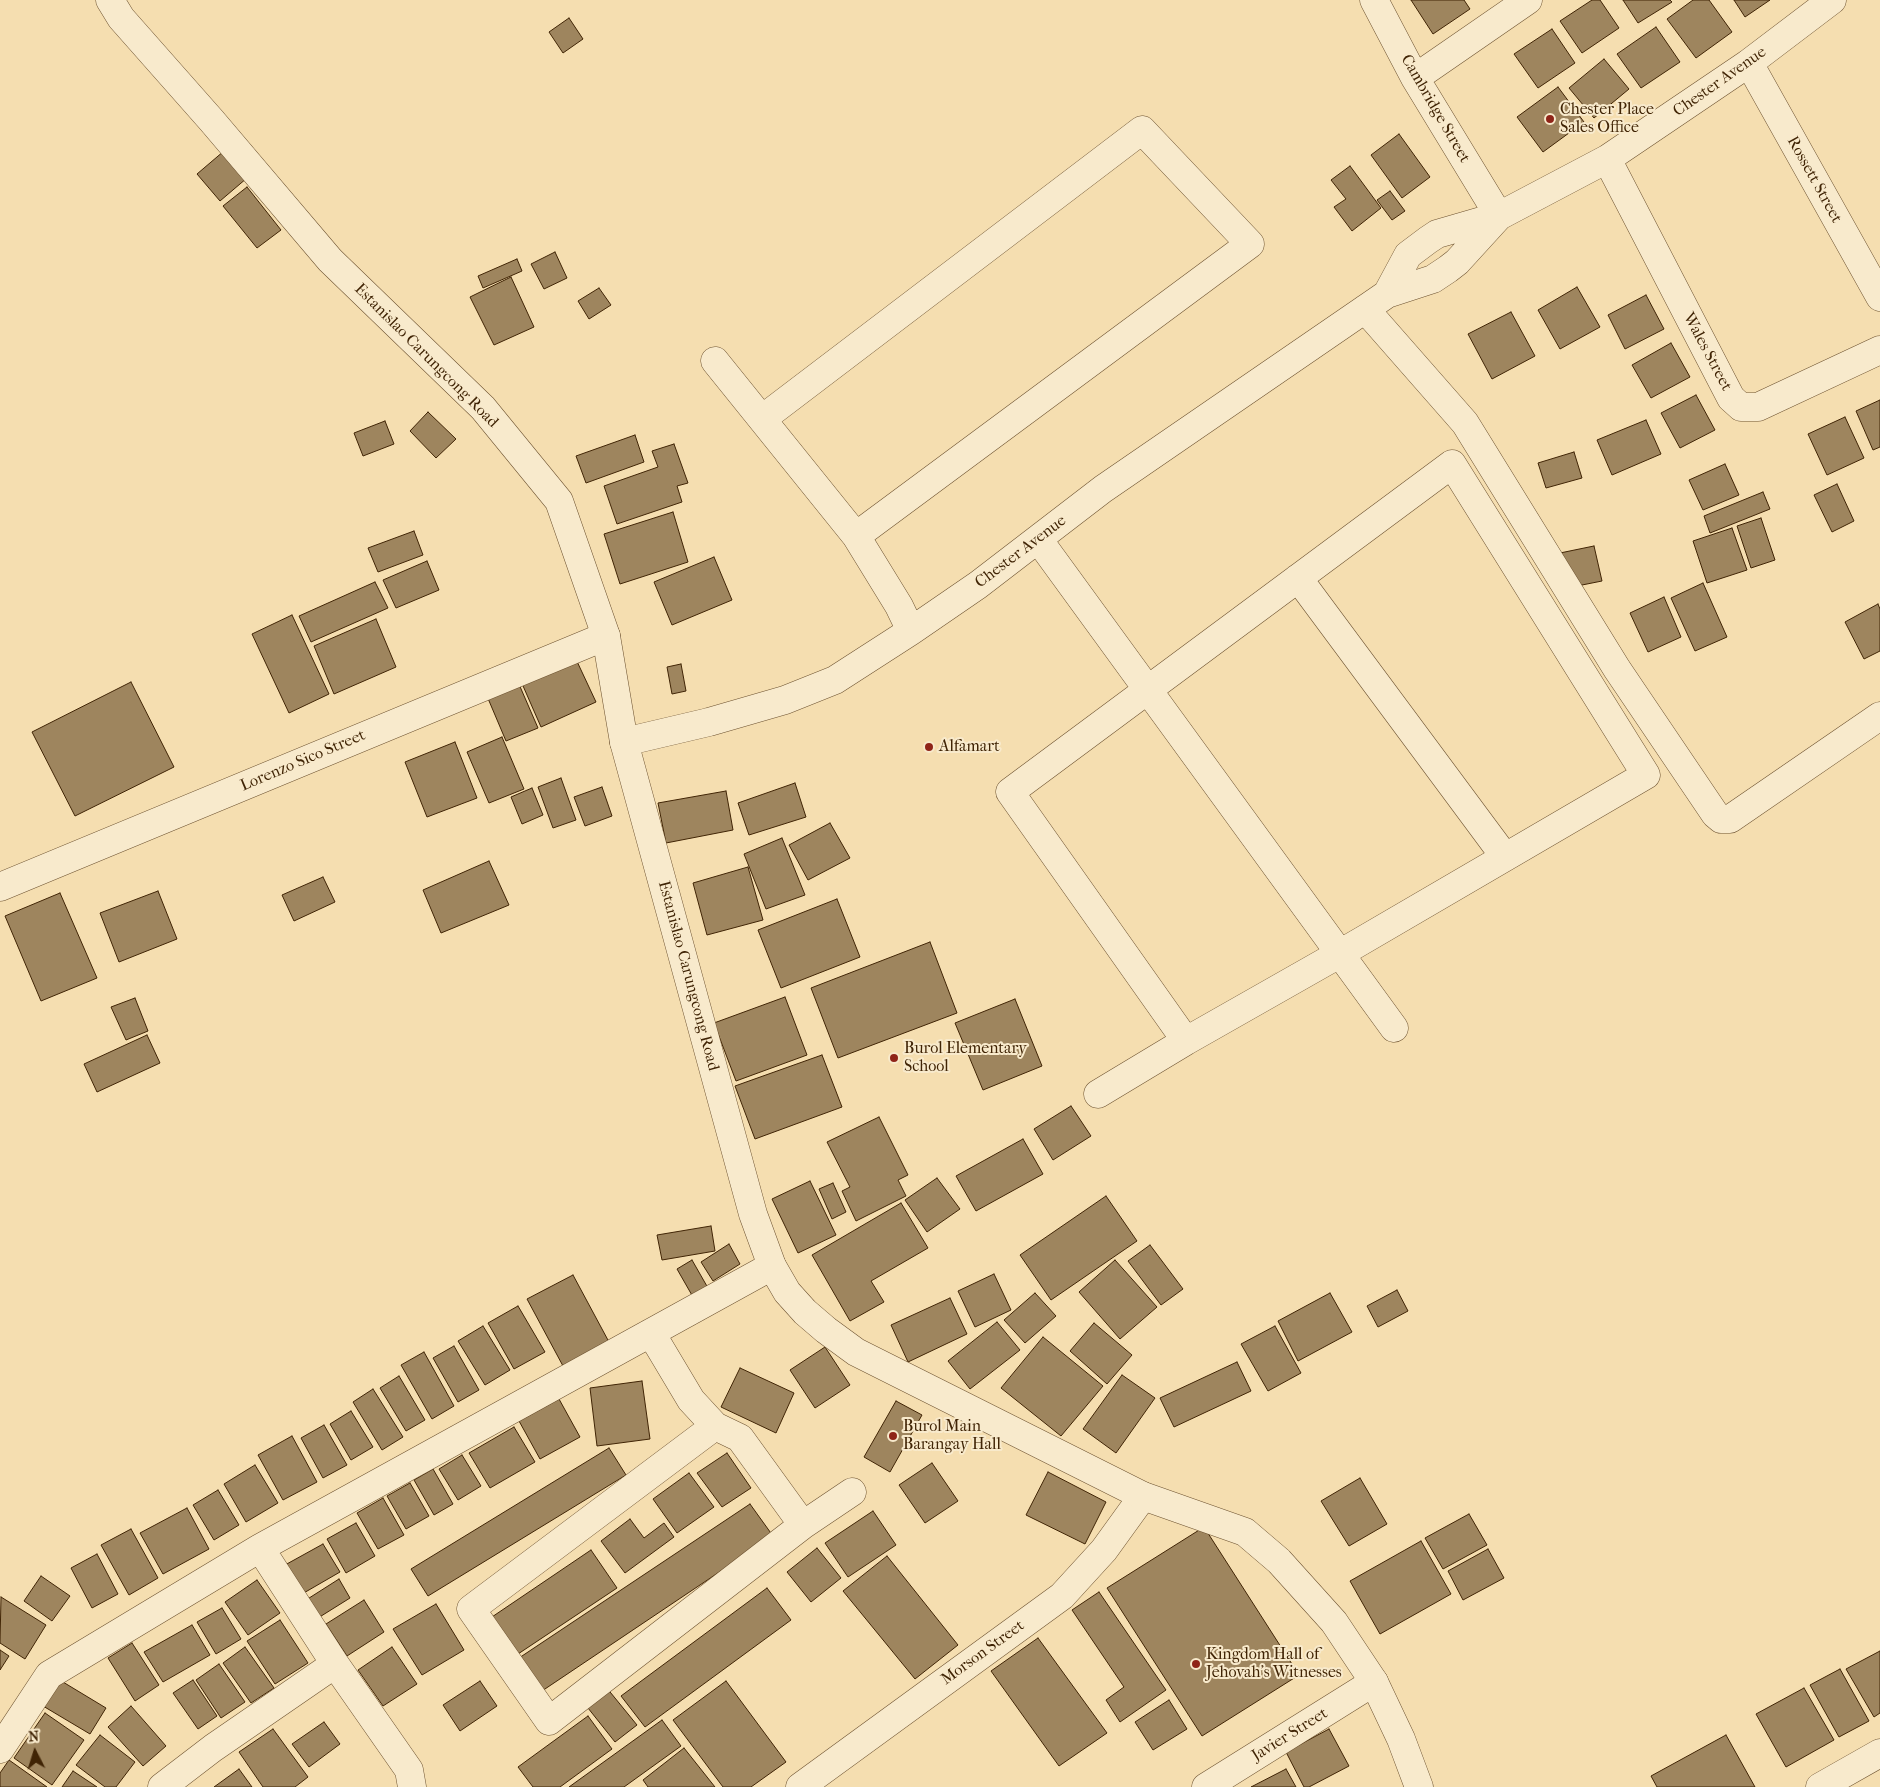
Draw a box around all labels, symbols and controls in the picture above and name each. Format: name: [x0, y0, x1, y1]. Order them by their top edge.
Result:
street label: Chester Avenue: [1670, 43, 1770, 121]
street label: Cambridge Street: [1396, 51, 1474, 167]
place label: Chester Place Sales Office: [1560, 100, 1654, 138]
marker: Chester Place Sales Office: [1544, 113, 1556, 125]
street label: Rossett Street: [1782, 133, 1846, 227]
street label: Estanislao Carungcong Road: [350, 280, 502, 432]
street label: Wales Street: [1678, 310, 1736, 394]
street label: Chester Avenue: [972, 512, 1070, 592]
street label: Lorenzo Sico Street: [238, 726, 368, 796]
place label: Alfamart: [939, 737, 1000, 757]
marker: Alfamart: [923, 741, 935, 753]
street label: Estanislao Carungcong Road: [653, 879, 723, 1073]
place label: Burol Elementary School: [904, 1039, 1027, 1077]
marker: Burol Elementary School: [888, 1052, 900, 1064]
place label: Burol Main Barangay Hall: [903, 1417, 1001, 1455]
marker: Burol Main Barangay Hall: [887, 1430, 899, 1442]
street label: Morson Street: [938, 1616, 1028, 1690]
place label: Kingdom Hall of Jehovah's Witnesses: [1206, 1645, 1342, 1683]
marker: Kingdom Hall of Jehovah's Witnesses: [1190, 1658, 1202, 1670]
street label: Javier Street: [1249, 1704, 1331, 1766]
north arrow: [10, 1727, 60, 1777]
text: N: [28, 1728, 40, 1745]

